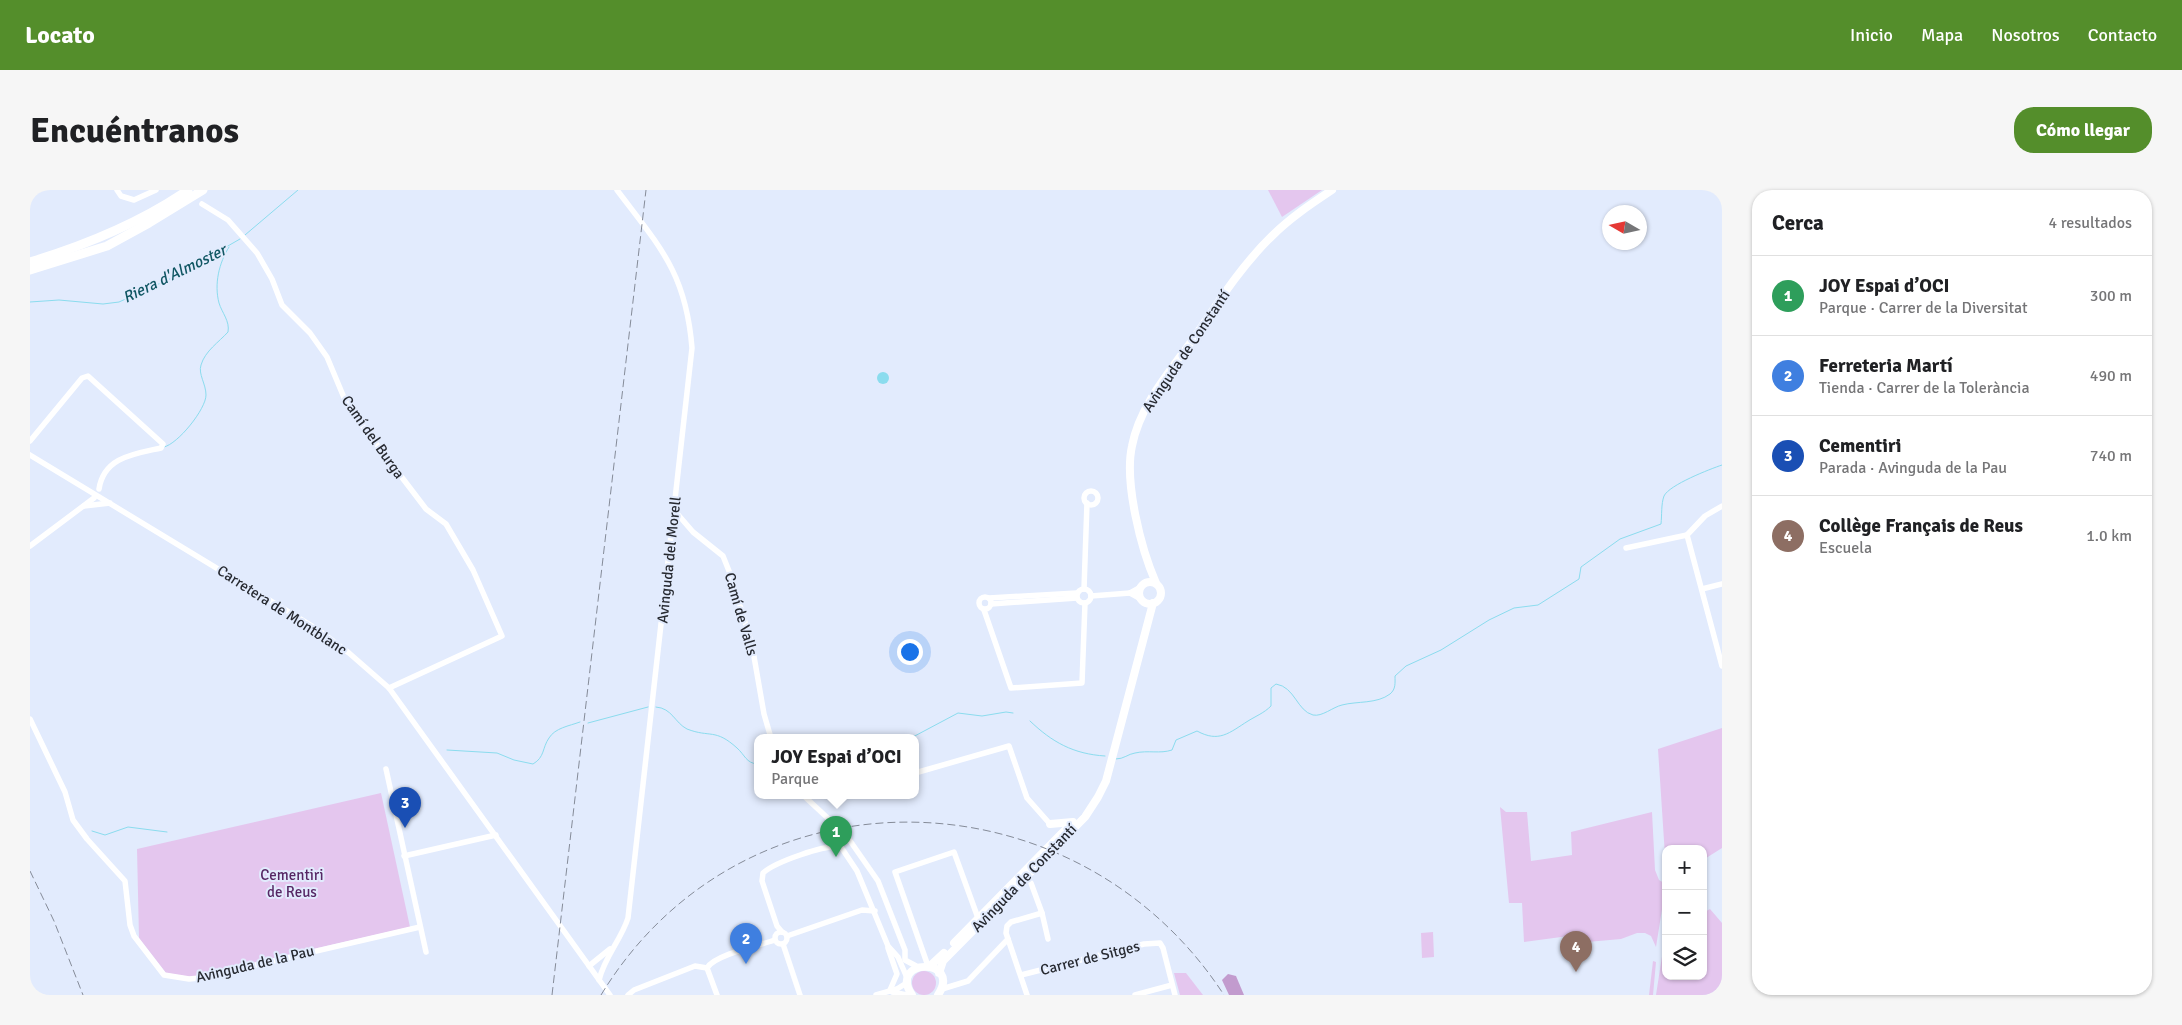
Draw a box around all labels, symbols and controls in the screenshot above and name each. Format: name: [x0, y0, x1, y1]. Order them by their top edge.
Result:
text: Locato: [25, 20, 95, 50]
text: Inicio: [1850, 24, 1893, 46]
text: Mapa: [1921, 24, 1963, 46]
text: Nosotros: [1991, 24, 2060, 46]
text: Contacto: [2088, 24, 2157, 46]
button: Cómo llegar: [2014, 107, 2152, 153]
text: Encuéntranos: [30, 109, 239, 152]
north arrow: [1602, 205, 1647, 250]
text: Cerca: [1772, 210, 1824, 236]
text: 4 resultados: [2049, 213, 2132, 233]
water label: Riera d'Almoster: [119, 239, 231, 308]
text: JOY Espai d’OCI: [1819, 274, 1949, 298]
street label: Avinguda de Constantí: [1138, 286, 1234, 416]
text: 1: [1784, 286, 1792, 306]
text: 300 m: [2090, 286, 2132, 306]
text: Parque · Carrer de la Diversitat: [1819, 298, 2028, 318]
text: Ferreteria Martí: [1819, 354, 1953, 378]
text: 2: [1784, 366, 1792, 386]
text: 490 m: [2090, 366, 2132, 386]
text: Tienda · Carrer de la Tolerància: [1819, 378, 2030, 398]
street label: Camí del Burga: [338, 392, 408, 482]
text: Cementiri: [1819, 434, 1901, 458]
text: 3: [1784, 446, 1792, 466]
text: 740 m: [2090, 446, 2132, 466]
text: Parada · Avinguda de la Pau: [1819, 458, 2007, 478]
street label: Avinguda del Morell: [653, 496, 685, 624]
text: Collège Français de Reus: [1819, 514, 2023, 538]
text: 4: [1784, 526, 1792, 546]
text: 1.0 km: [2086, 526, 2132, 546]
text: Escuela: [1819, 538, 1872, 558]
street label: Carretera de Montblanc: [214, 561, 350, 659]
street label: Camí de Valls: [721, 570, 762, 658]
your location: [897, 639, 923, 665]
popup: [754, 734, 919, 799]
text: JOY Espai d’OCI: [771, 745, 902, 769]
text: Parque: [771, 769, 819, 789]
pin: 3: [389, 787, 421, 828]
pin: 1: [820, 816, 852, 857]
street label: Avinguda de Constantí: [968, 820, 1080, 936]
map controls: [1662, 845, 1707, 980]
button: +: [1662, 845, 1707, 890]
park label: Cementiri de Reus: [260, 866, 324, 901]
button: −: [1662, 890, 1707, 935]
pin: 2: [730, 923, 762, 964]
pin: 4: [1560, 931, 1592, 972]
button: layers: [1662, 935, 1707, 980]
street label: Carrer de Sitges: [1038, 937, 1142, 979]
street label: Avinguda de la Pau: [194, 942, 316, 986]

